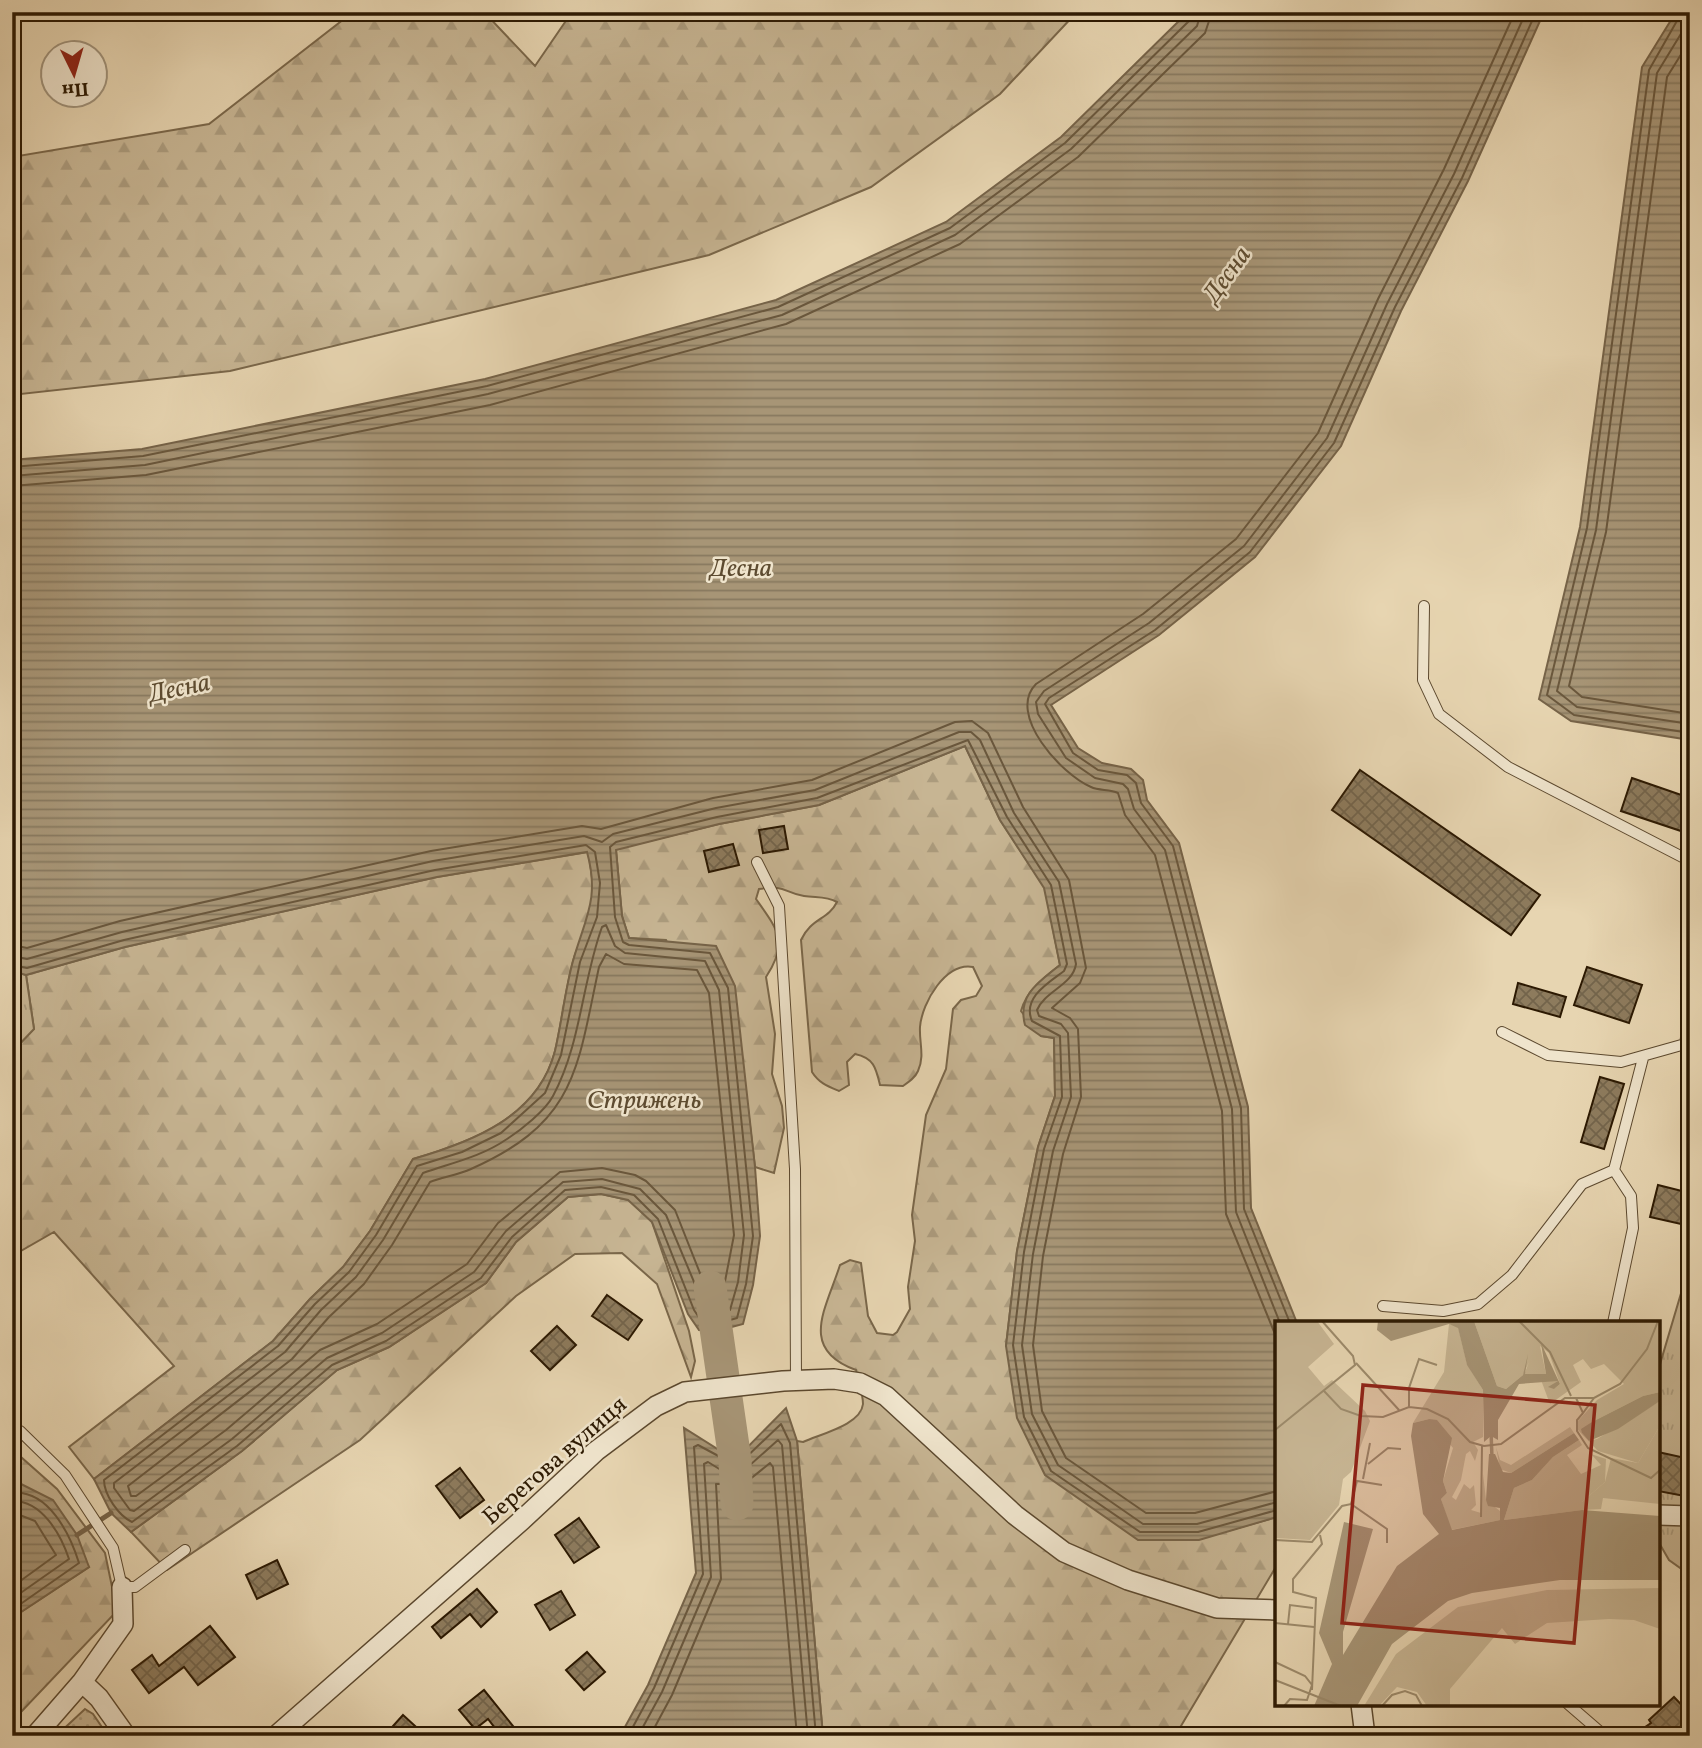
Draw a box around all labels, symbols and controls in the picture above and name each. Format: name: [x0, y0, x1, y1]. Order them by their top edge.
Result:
north arrow: [38, 38, 108, 108]
text: Пн: [61, 75, 90, 103]
water label: Десна: [1194, 239, 1260, 313]
water label: Десна: [708, 551, 772, 587]
water label: Десна: [143, 665, 214, 713]
water label: Стрижень: [587, 1083, 701, 1119]
inset map: [1275, 1321, 1660, 1706]
street label: Берегова вулиця: [476, 1389, 635, 1534]

